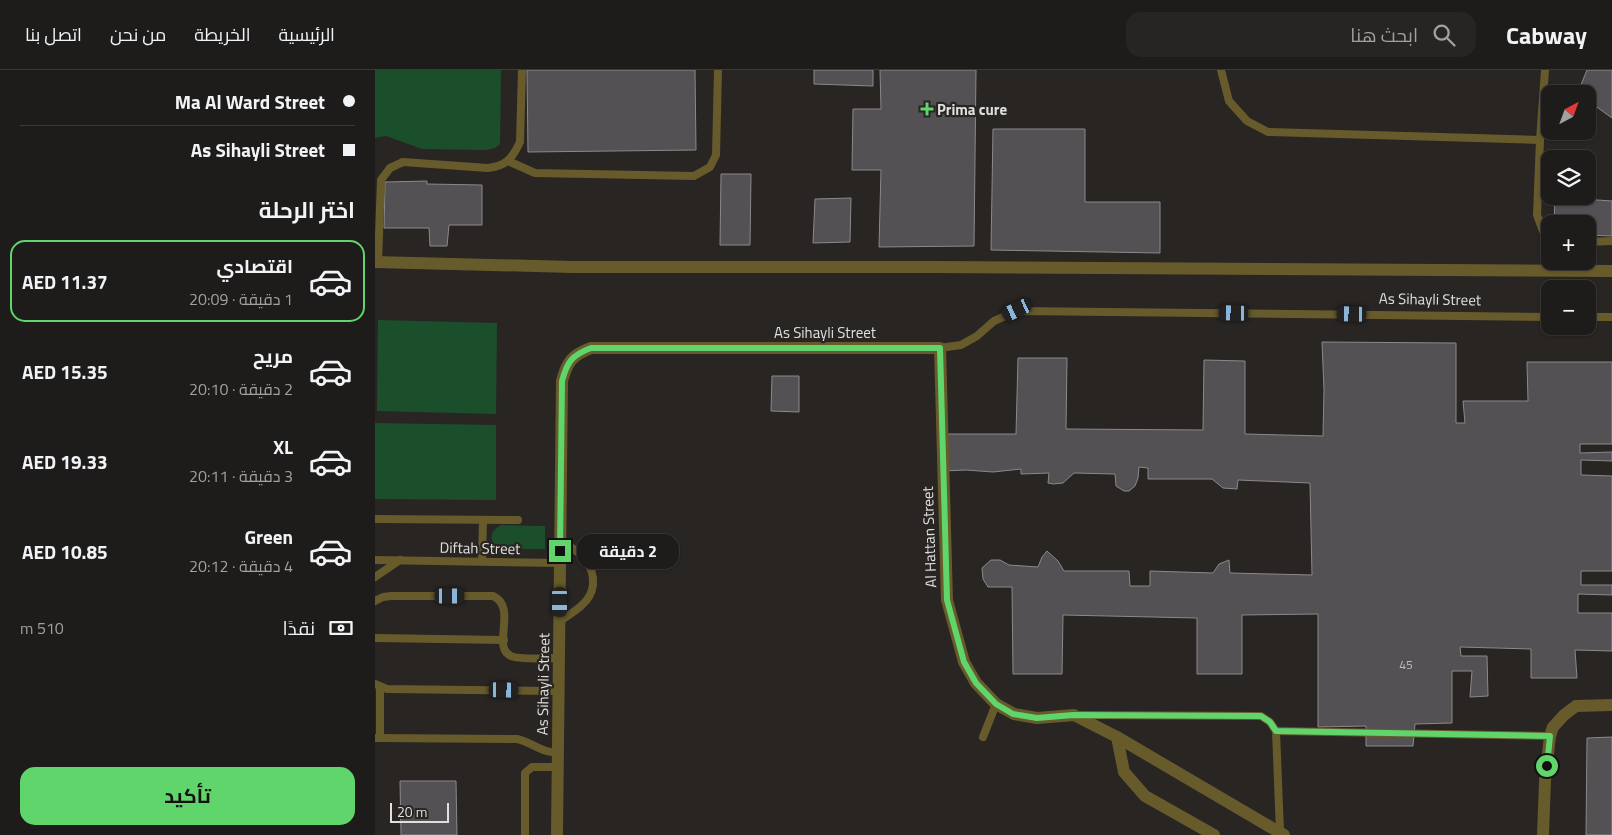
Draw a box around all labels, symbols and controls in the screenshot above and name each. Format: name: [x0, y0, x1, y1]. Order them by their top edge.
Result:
search box: [1126, 12, 1476, 57]
text: Cabway: [1506, 17, 1587, 53]
text: ابحث هنا: [1350, 20, 1418, 49]
text: اتصل بنا: [25, 21, 82, 48]
text: من نحن: [110, 21, 166, 48]
text: الخريطة: [194, 21, 250, 48]
text: الرئيسية: [278, 21, 335, 48]
icon: search: [1430, 21, 1458, 49]
north arrow: [1541, 85, 1596, 140]
map controls: [1541, 85, 1596, 335]
text: Ma Al Ward Street: [175, 87, 325, 116]
place label: Prima cure: [937, 98, 1007, 121]
marker: Prima cure: [921, 103, 933, 115]
text: As Sihayli Street: [191, 135, 325, 164]
button: layers: [1541, 150, 1596, 205]
text: اختر الرحلة: [259, 193, 355, 227]
button: +: [1541, 215, 1596, 270]
text: اقتصادي: [217, 251, 293, 280]
icon: car: [308, 259, 353, 304]
text: AED 11.37: [22, 267, 108, 296]
button: −: [1541, 280, 1596, 335]
text: 1 دقيقة · 20:09: [189, 287, 293, 311]
street label: As Sihayli Street: [1379, 287, 1482, 311]
car: [1000, 297, 1033, 323]
car: [1218, 305, 1249, 321]
car: [1336, 306, 1367, 322]
street label: As Sihayli Street: [774, 321, 877, 344]
text: مريح: [253, 341, 293, 370]
icon: car: [308, 349, 353, 394]
text: AED 15.35: [22, 357, 108, 386]
text: 2 دقيقة · 20:10: [189, 377, 293, 401]
text: XL: [273, 432, 293, 461]
icon: car: [308, 439, 353, 484]
text: AED 19.33: [22, 447, 108, 476]
text: 3 دقيقة · 20:11: [189, 464, 293, 488]
street label: Al Hattan Street: [916, 485, 942, 588]
text: Green: [244, 522, 293, 551]
icon: car: [308, 529, 353, 574]
callout: 2 دقيقة: [577, 534, 680, 568]
street label: Diftah Street: [439, 536, 521, 560]
text: AED 10.85: [22, 537, 108, 566]
text: 2 دقيقة: [599, 539, 657, 563]
route end: [549, 540, 571, 562]
text: 4 دقيقة · 20:12: [189, 554, 293, 578]
car: [552, 587, 567, 617]
car: [435, 589, 465, 604]
text: نقدًا: [283, 613, 315, 642]
icon: cash: [327, 614, 355, 642]
text: 510 m: [20, 616, 64, 640]
street label: As Sihayli Street: [531, 632, 555, 735]
house number: 45: [1399, 655, 1413, 674]
car: [488, 682, 519, 698]
route start: [1536, 755, 1558, 777]
button: تأكيد: [20, 767, 355, 825]
scale bar: [390, 800, 449, 823]
text: 20 m: [397, 801, 427, 822]

